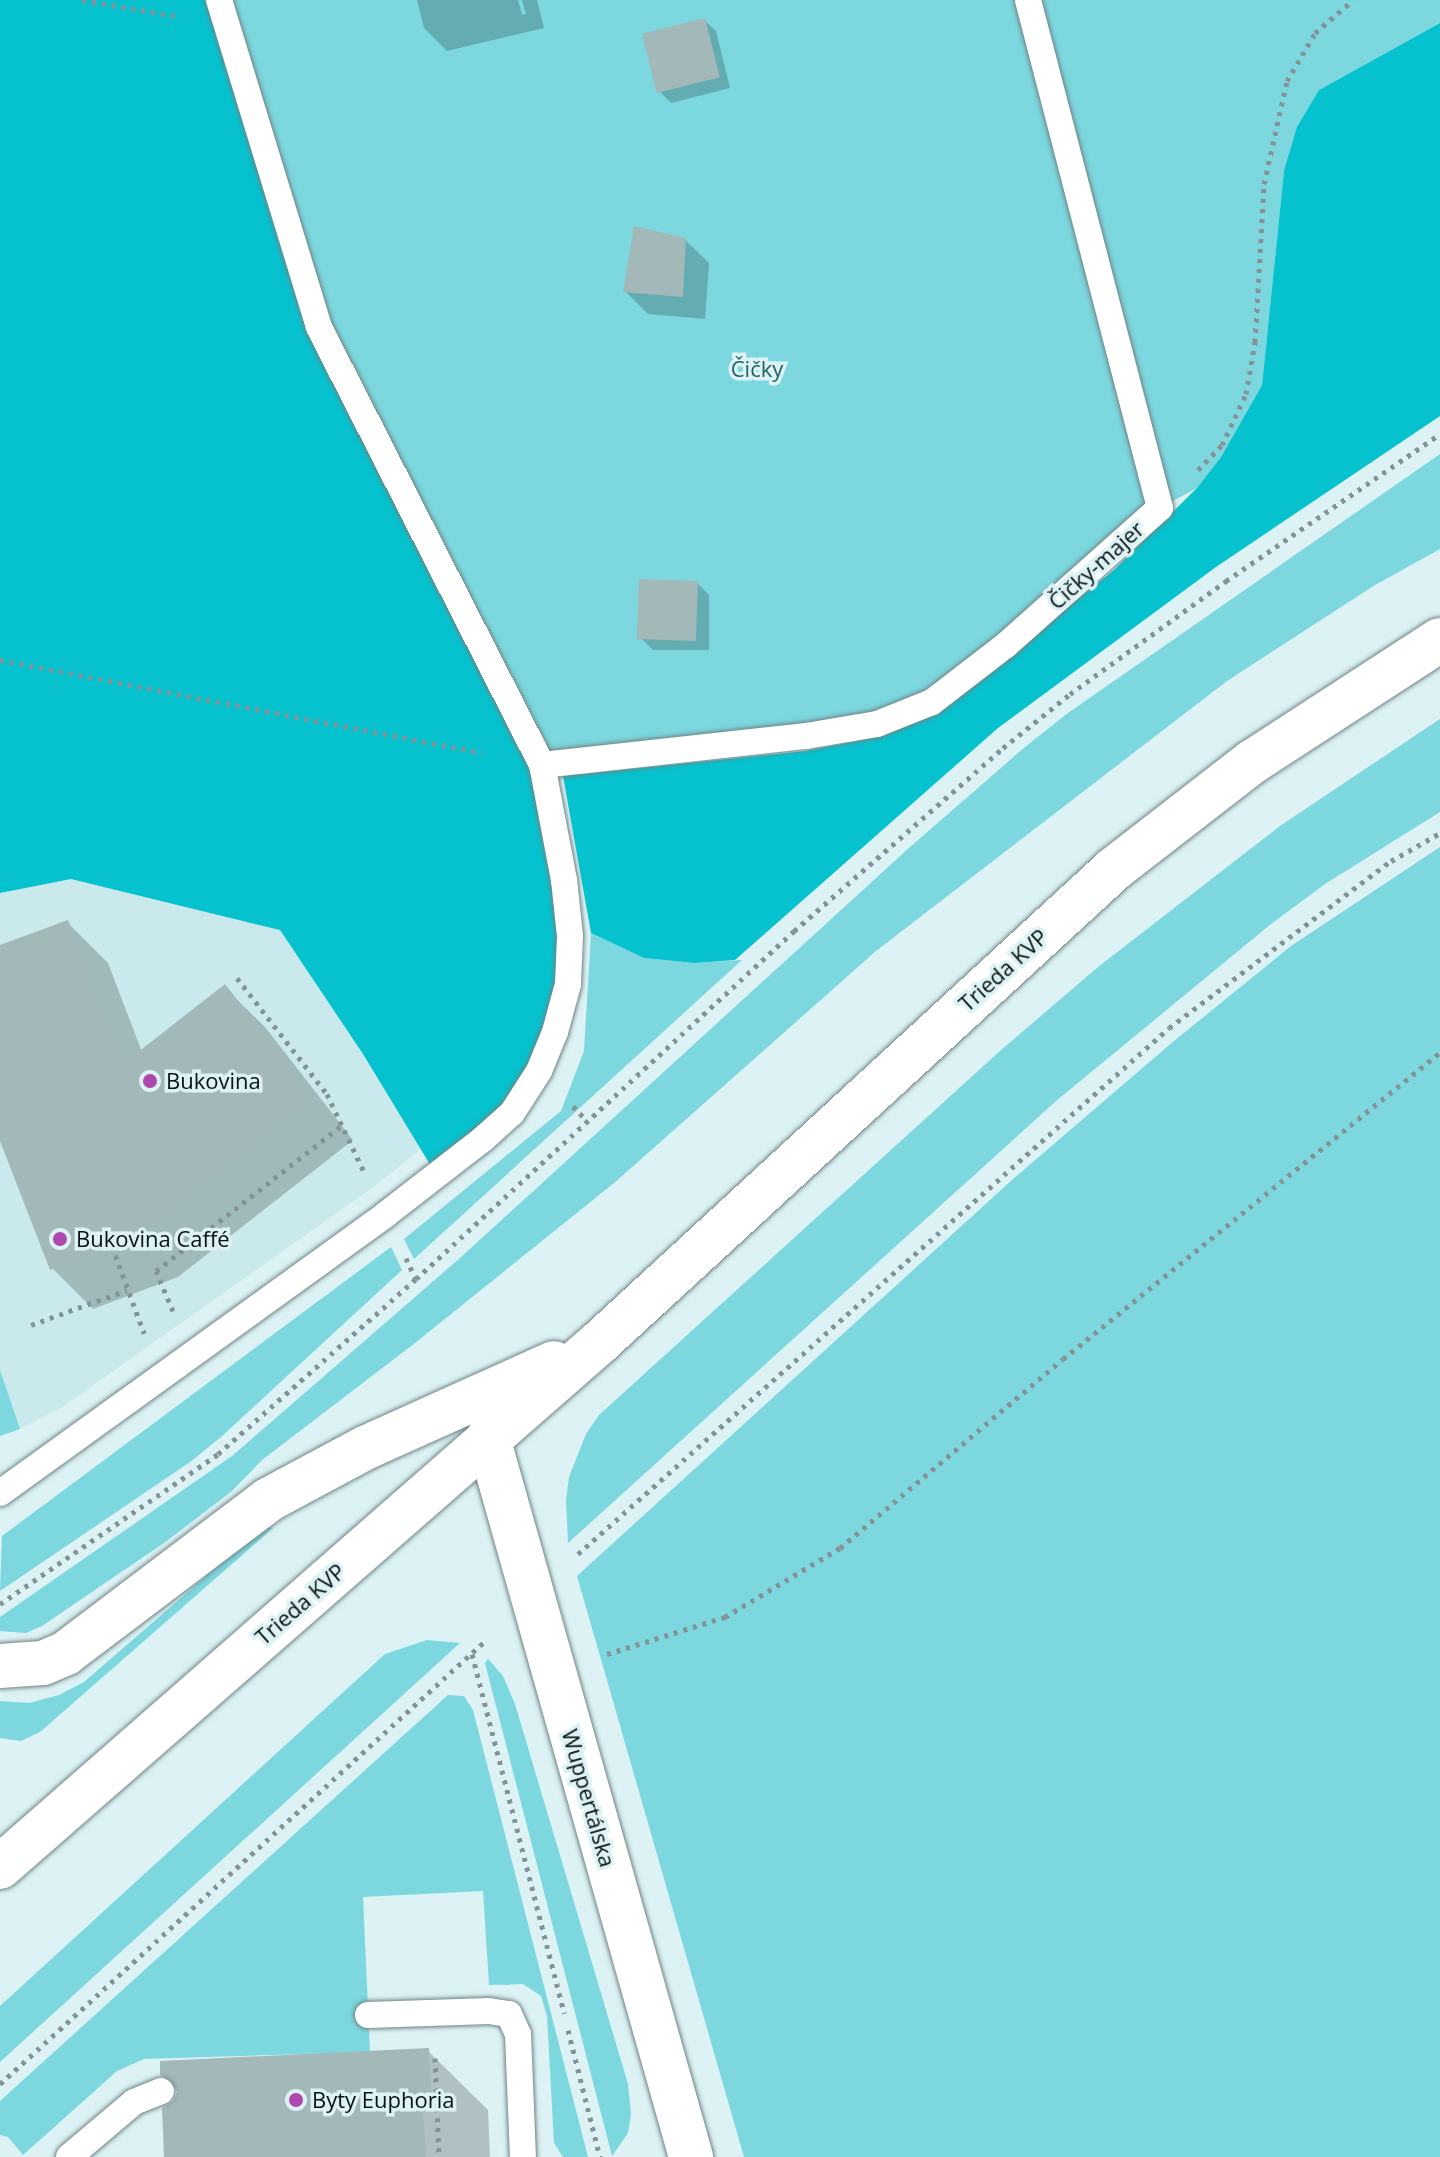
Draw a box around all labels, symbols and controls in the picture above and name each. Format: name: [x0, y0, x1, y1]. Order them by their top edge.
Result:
park label: Čičky: [731, 356, 783, 382]
street label: Čičky-majer: [1043, 515, 1149, 615]
street label: Trieda KVP: [953, 923, 1053, 1017]
place label: Bukovina: [166, 1068, 261, 1094]
marker: Bukovina: [141, 1072, 159, 1090]
place label: Bukovina Caffé: [76, 1226, 230, 1252]
marker: Bukovina Caffé: [51, 1230, 69, 1248]
street label: Trieda KVP: [250, 1558, 350, 1650]
street label: Wuppertálska: [557, 1726, 621, 1870]
place label: Byty Euphoria: [312, 2087, 454, 2113]
marker: Byty Euphoria: [287, 2091, 305, 2109]

